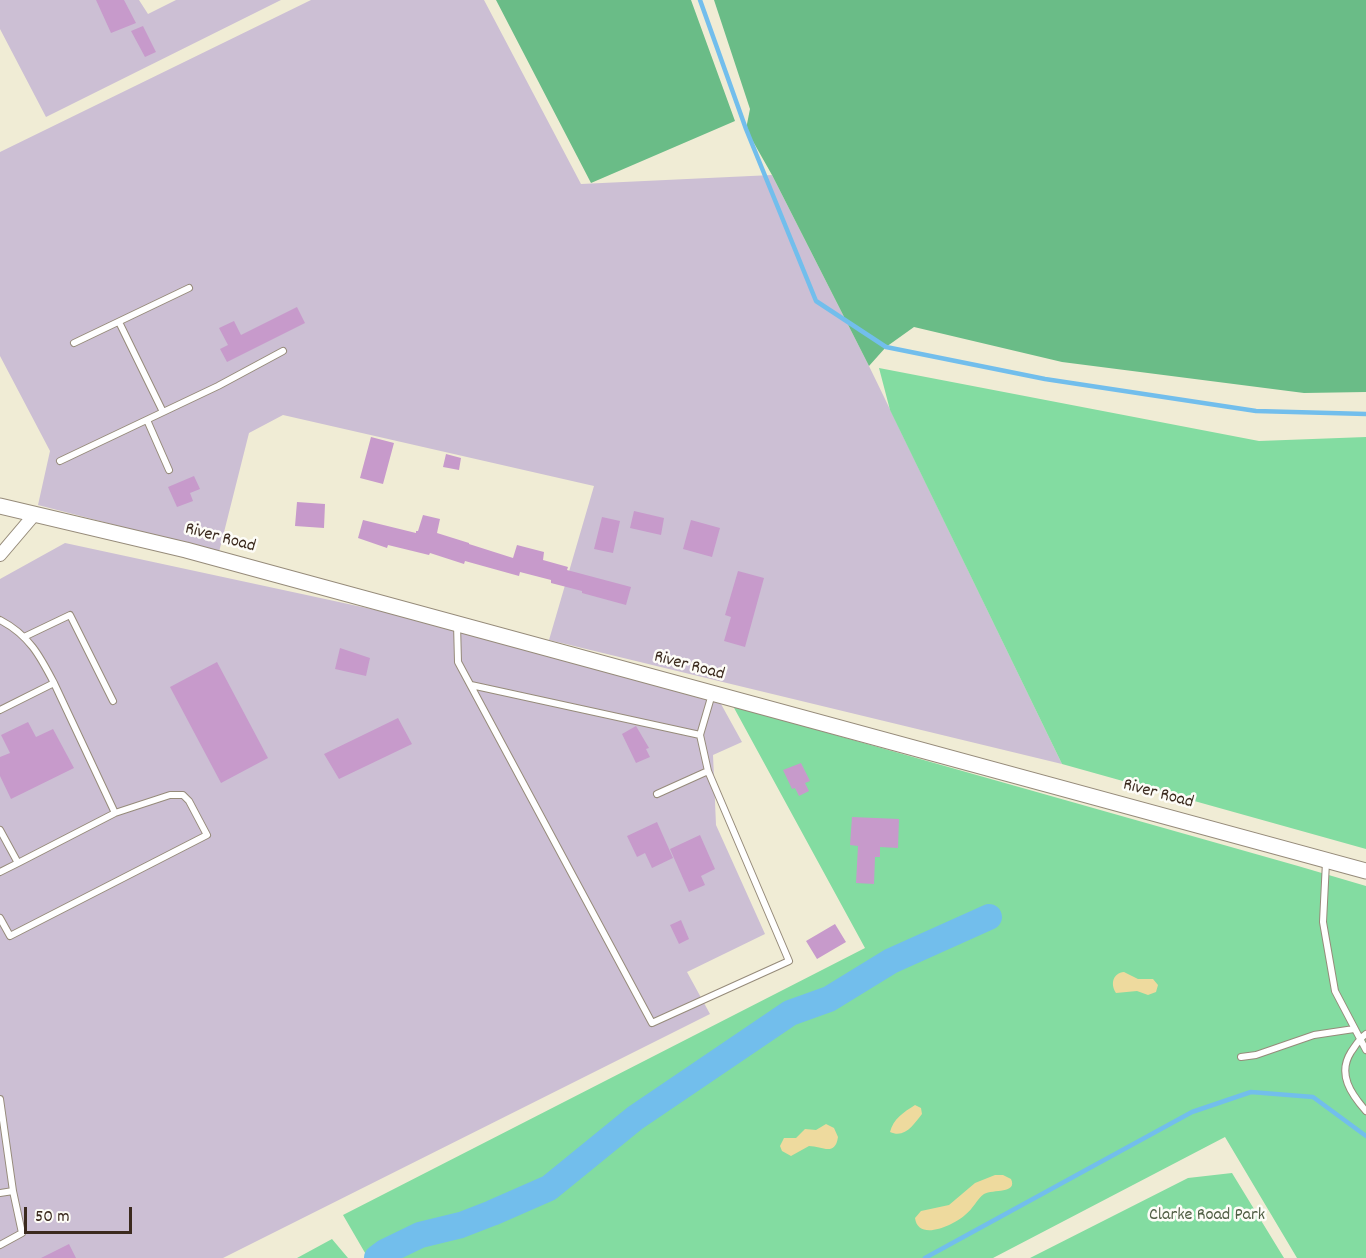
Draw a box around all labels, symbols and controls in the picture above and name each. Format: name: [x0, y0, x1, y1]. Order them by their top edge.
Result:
street label: River Road: [182, 519, 258, 559]
street label: River Road: [651, 647, 727, 687]
street label: River Road: [1120, 775, 1196, 815]
scale bar: [27, 1195, 135, 1233]
text: 50 m: [35, 1205, 70, 1230]
park label: Clarke Road Park: [1149, 1206, 1265, 1228]

